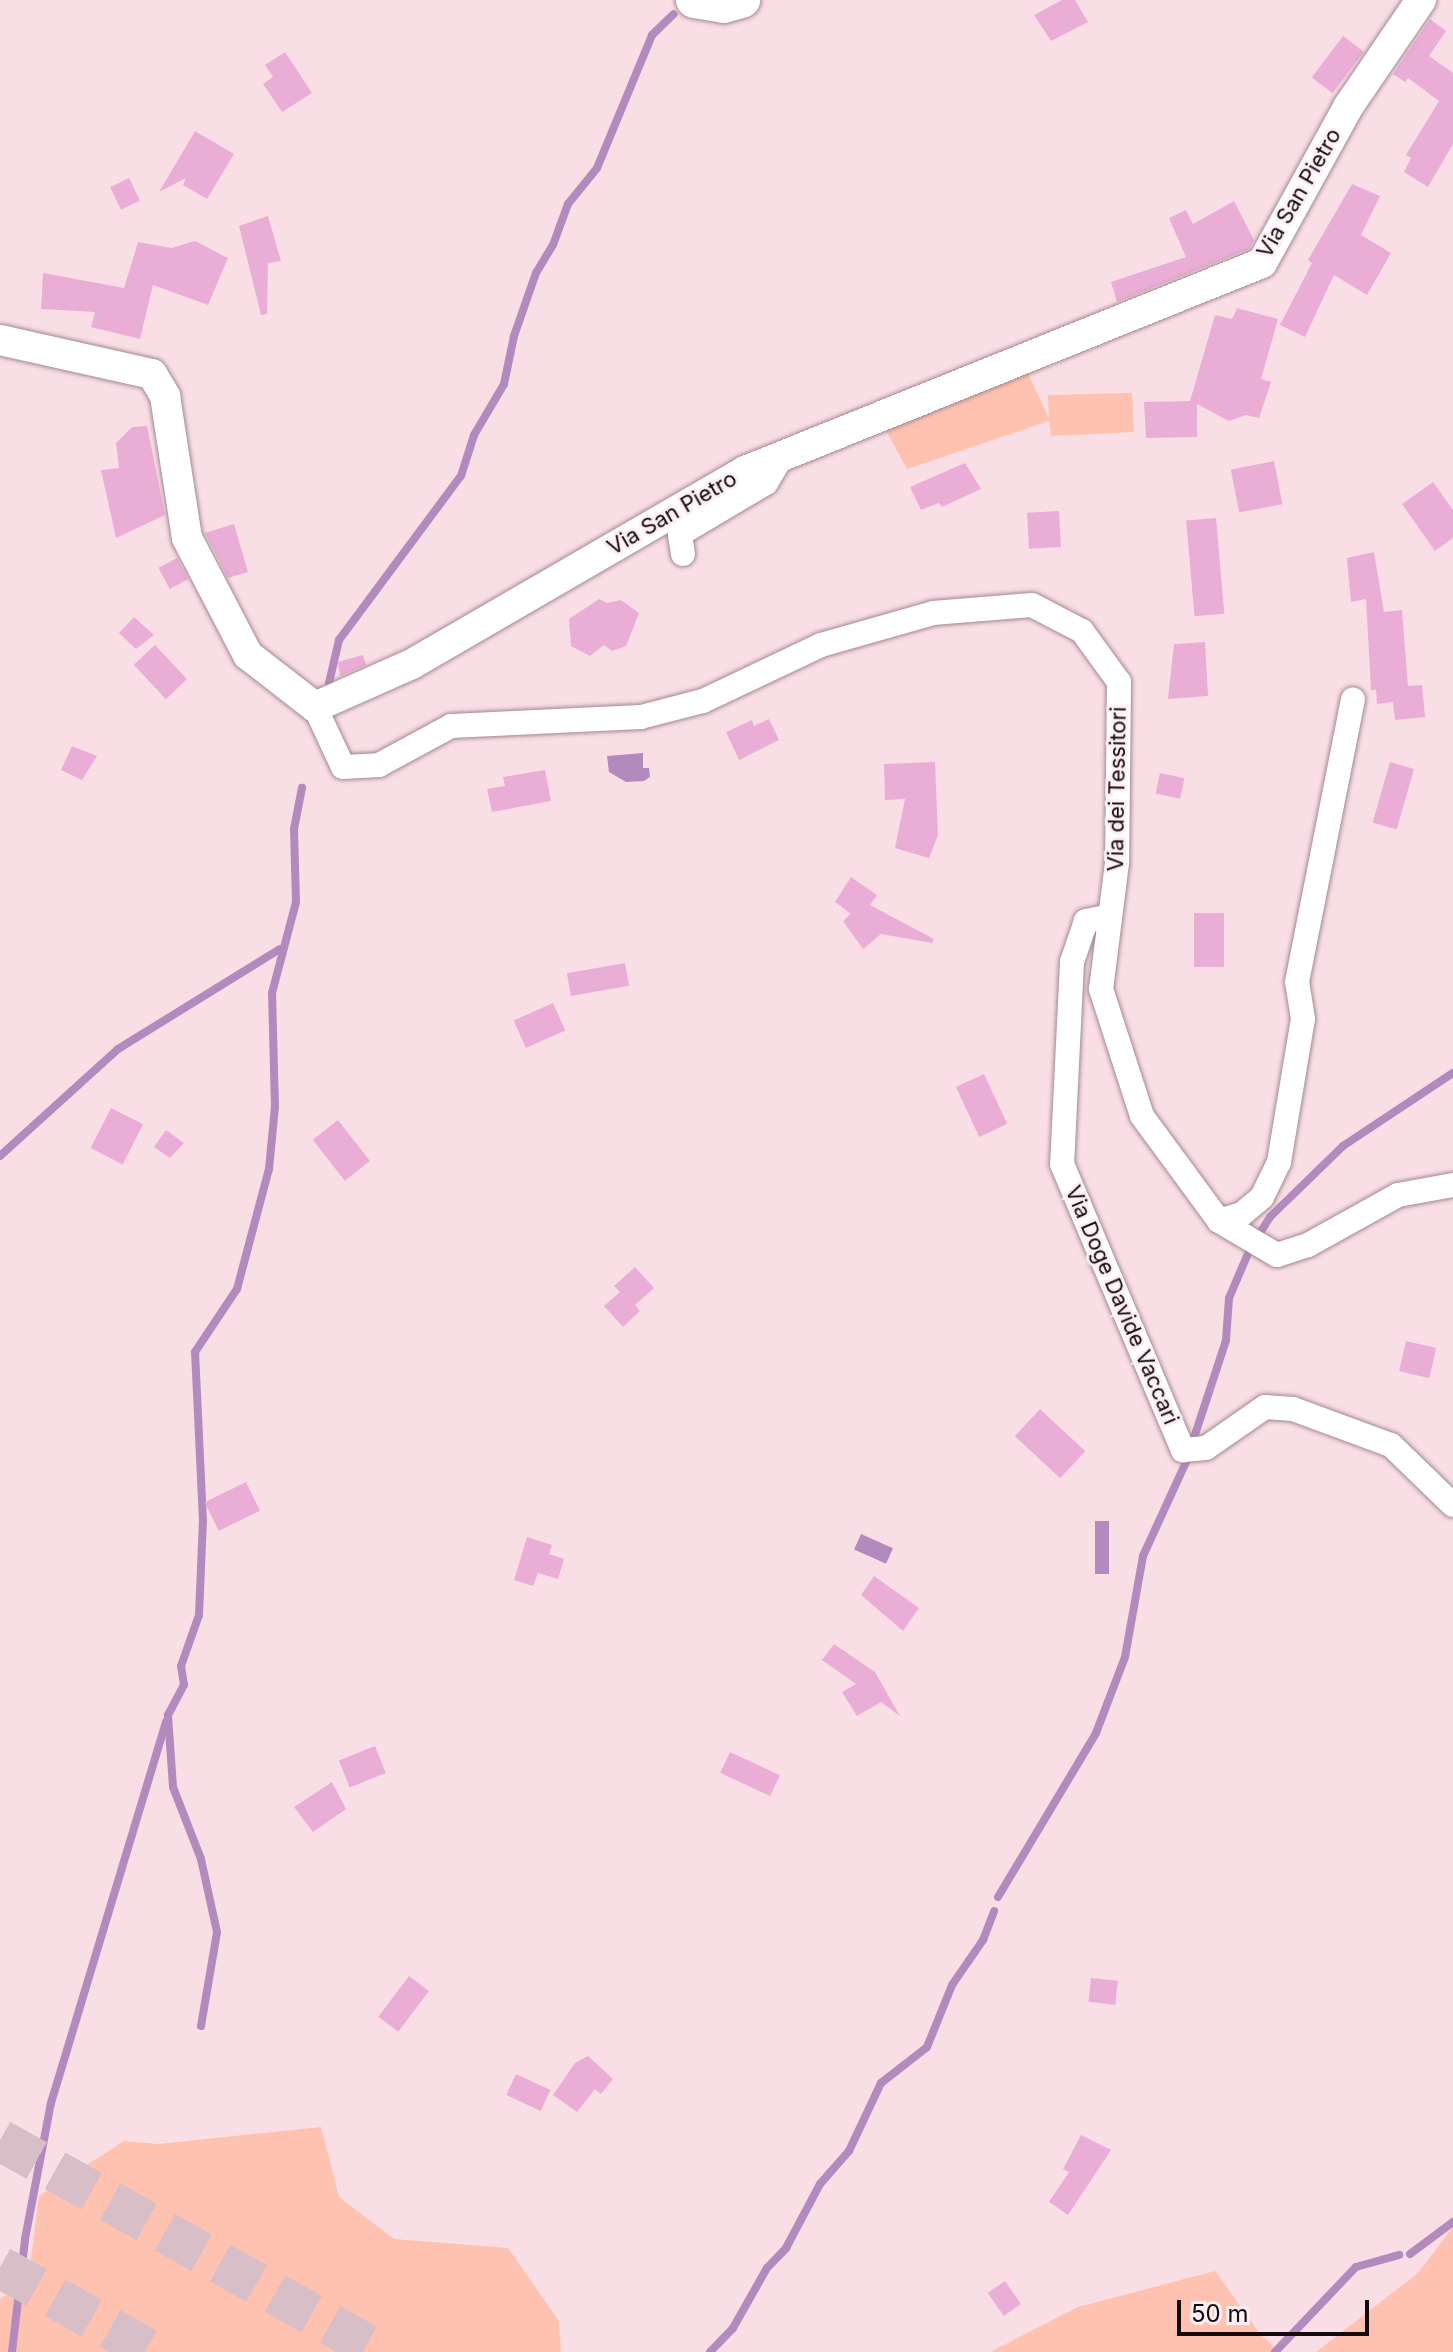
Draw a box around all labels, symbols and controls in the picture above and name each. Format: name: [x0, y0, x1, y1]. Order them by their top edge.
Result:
street label: Via San Pietro: [1251, 124, 1347, 262]
street label: Via San Pietro: [603, 465, 741, 561]
street label: Via dei Tessitori: [1102, 706, 1132, 872]
street label: Via Doge Davide Vaccari: [1060, 1182, 1184, 1428]
scale bar: [1181, 2284, 1373, 2334]
text: 50 m: [1191, 2299, 1249, 2328]

